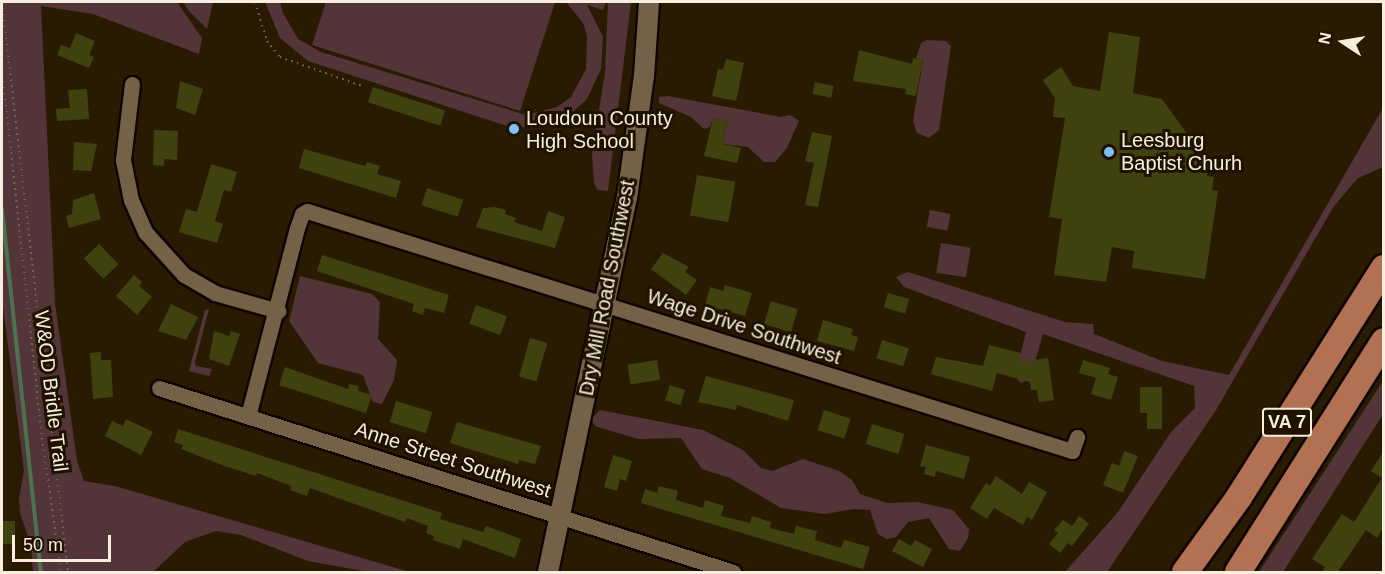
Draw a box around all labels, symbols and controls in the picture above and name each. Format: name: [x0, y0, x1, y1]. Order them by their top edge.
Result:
north arrow: [1313, 12, 1373, 72]
text: N: [1315, 31, 1334, 46]
place label: Loudoun County High School: [526, 106, 673, 153]
marker: Loudoun County High School: [507, 122, 521, 136]
place label: Leesburg Baptist Churh: [1121, 128, 1242, 175]
marker: Leesburg Baptist Churh: [1102, 145, 1116, 159]
street label: Dry Mill Road Southwest: [574, 178, 640, 398]
street label: Wage Drive Southwest: [644, 284, 844, 370]
street label: W&OD Bridle Trail: [29, 309, 73, 473]
road number: VA 7: [1262, 407, 1312, 437]
street label: Anne Street Southwest: [352, 417, 554, 503]
scale bar: [15, 523, 114, 561]
text: 50 m: [23, 535, 63, 555]

